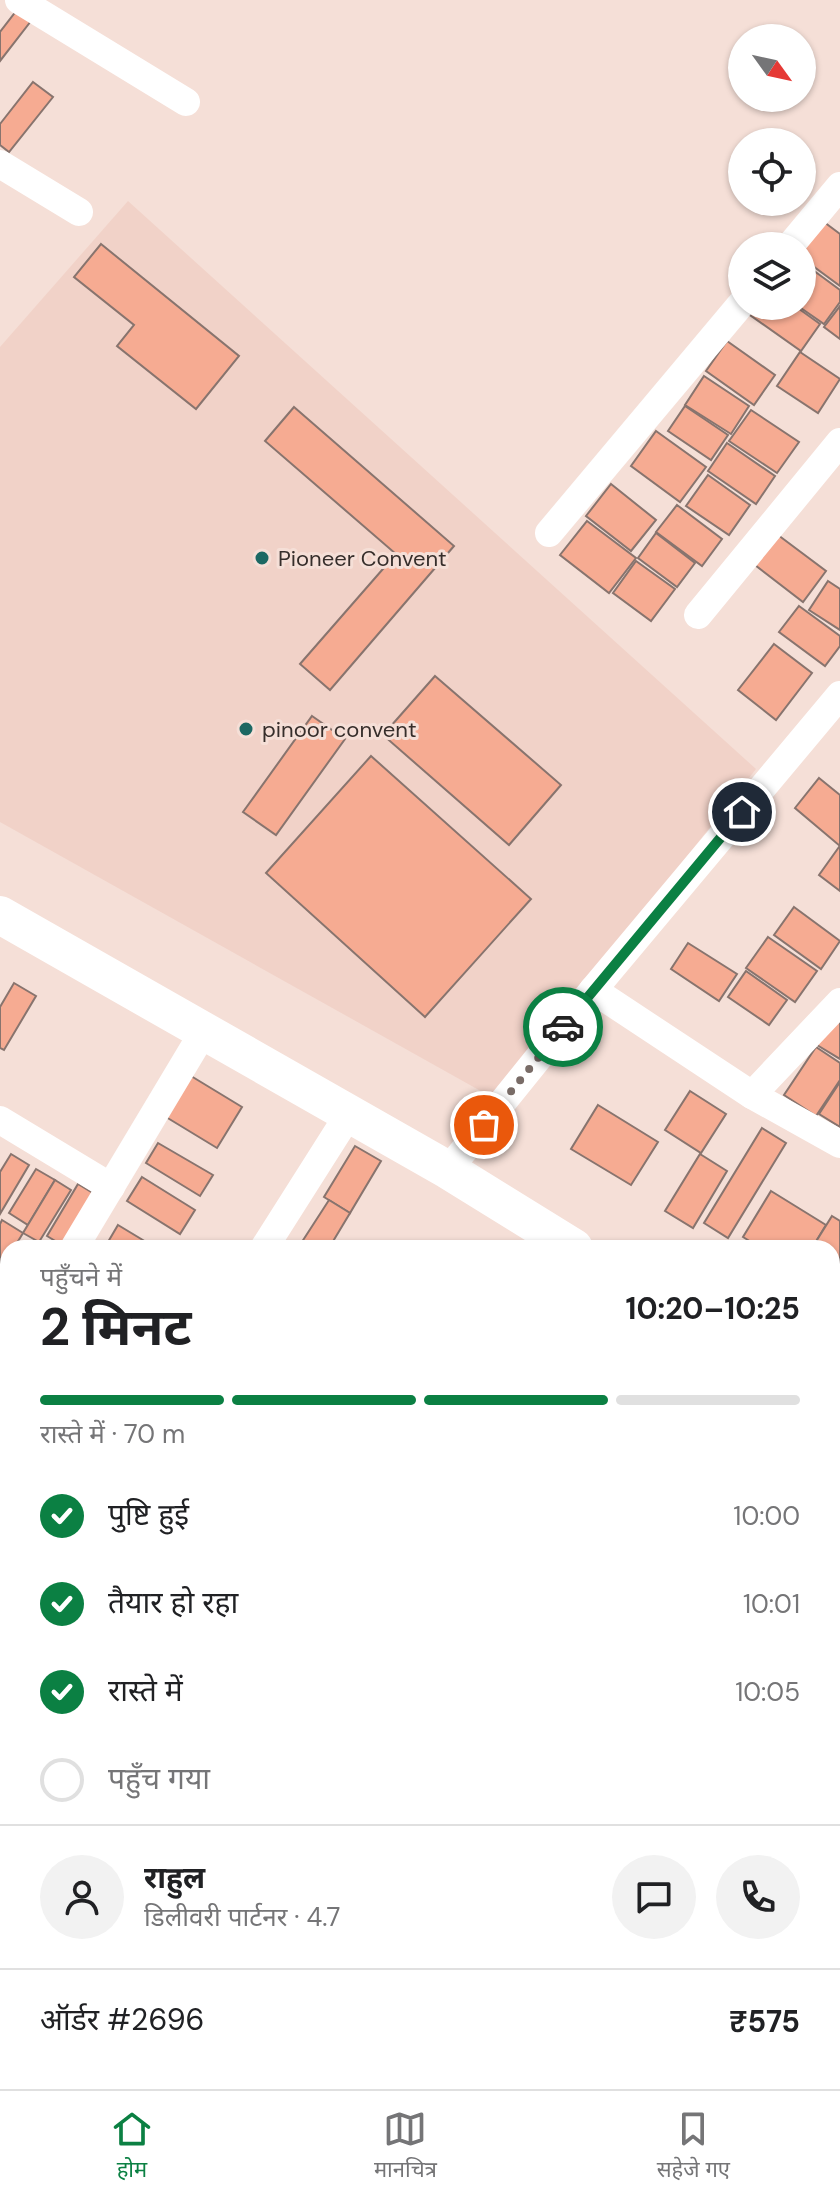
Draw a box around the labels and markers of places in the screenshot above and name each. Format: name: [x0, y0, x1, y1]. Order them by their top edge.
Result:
place label: Pioneer Convent: [278, 544, 447, 573]
marker: Pioneer Convent: [253, 549, 271, 567]
place label: pinoor convent: [262, 715, 417, 744]
marker: pinoor convent: [237, 720, 255, 738]
pin: [708, 778, 776, 846]
pin: [450, 1091, 518, 1159]

